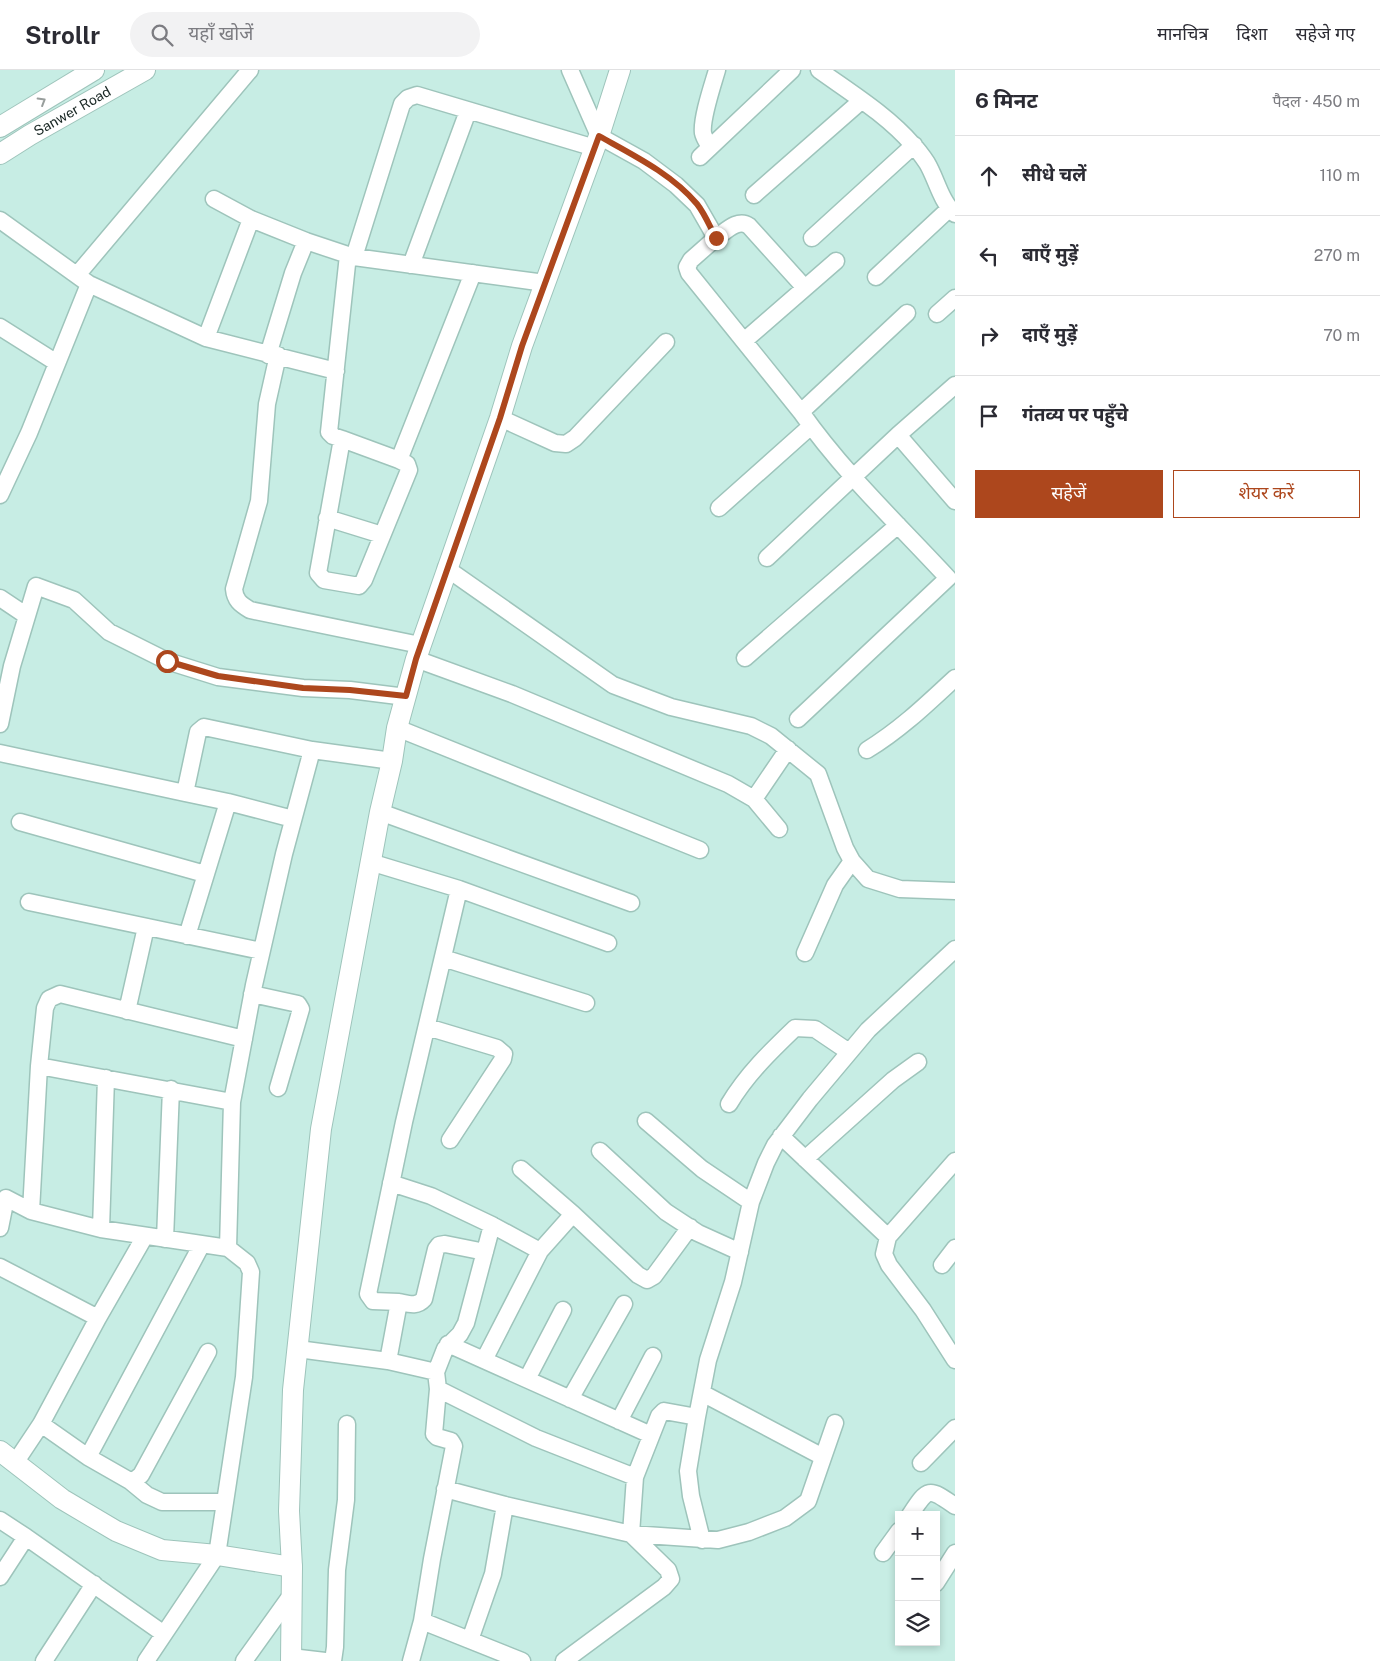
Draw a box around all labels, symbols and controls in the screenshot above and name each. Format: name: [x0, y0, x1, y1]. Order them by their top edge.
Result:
search box: [130, 12, 480, 57]
text: Strollr: [25, 21, 100, 49]
icon: search: [148, 21, 176, 49]
text: यहाँ खोजें: [188, 22, 253, 44]
text: मानचित्र: [1157, 23, 1208, 44]
text: दिशा: [1236, 23, 1267, 44]
text: सहेजे गए: [1295, 23, 1355, 44]
street label: Sanwer Road: [31, 83, 113, 139]
text: 6 मिनट: [975, 88, 1038, 113]
text: पैदल · 450 m: [1273, 92, 1360, 111]
one-way arrow: [36, 98, 45, 108]
icon: ahead: [975, 162, 1003, 190]
text: सीधे चलें: [1022, 163, 1086, 185]
text: 110 m: [1319, 166, 1360, 185]
route end: [705, 227, 728, 250]
icon: left: [975, 242, 1003, 270]
text: बाएँ मुड़ें: [1022, 243, 1078, 265]
text: 270 m: [1314, 246, 1360, 265]
icon: right: [975, 322, 1003, 350]
text: दाएँ मुड़ें: [1022, 323, 1077, 345]
text: 70 m: [1323, 326, 1360, 345]
icon: arrive: [975, 402, 1003, 430]
text: गंतव्य पर पहुँचे: [1022, 403, 1128, 425]
button: सहेजें: [975, 470, 1163, 518]
button: शेयर करें: [1173, 470, 1360, 518]
route start: [156, 650, 179, 673]
map controls: [895, 1511, 940, 1646]
button: +: [895, 1511, 940, 1556]
button: −: [895, 1556, 940, 1601]
button: layers: [895, 1601, 940, 1646]

